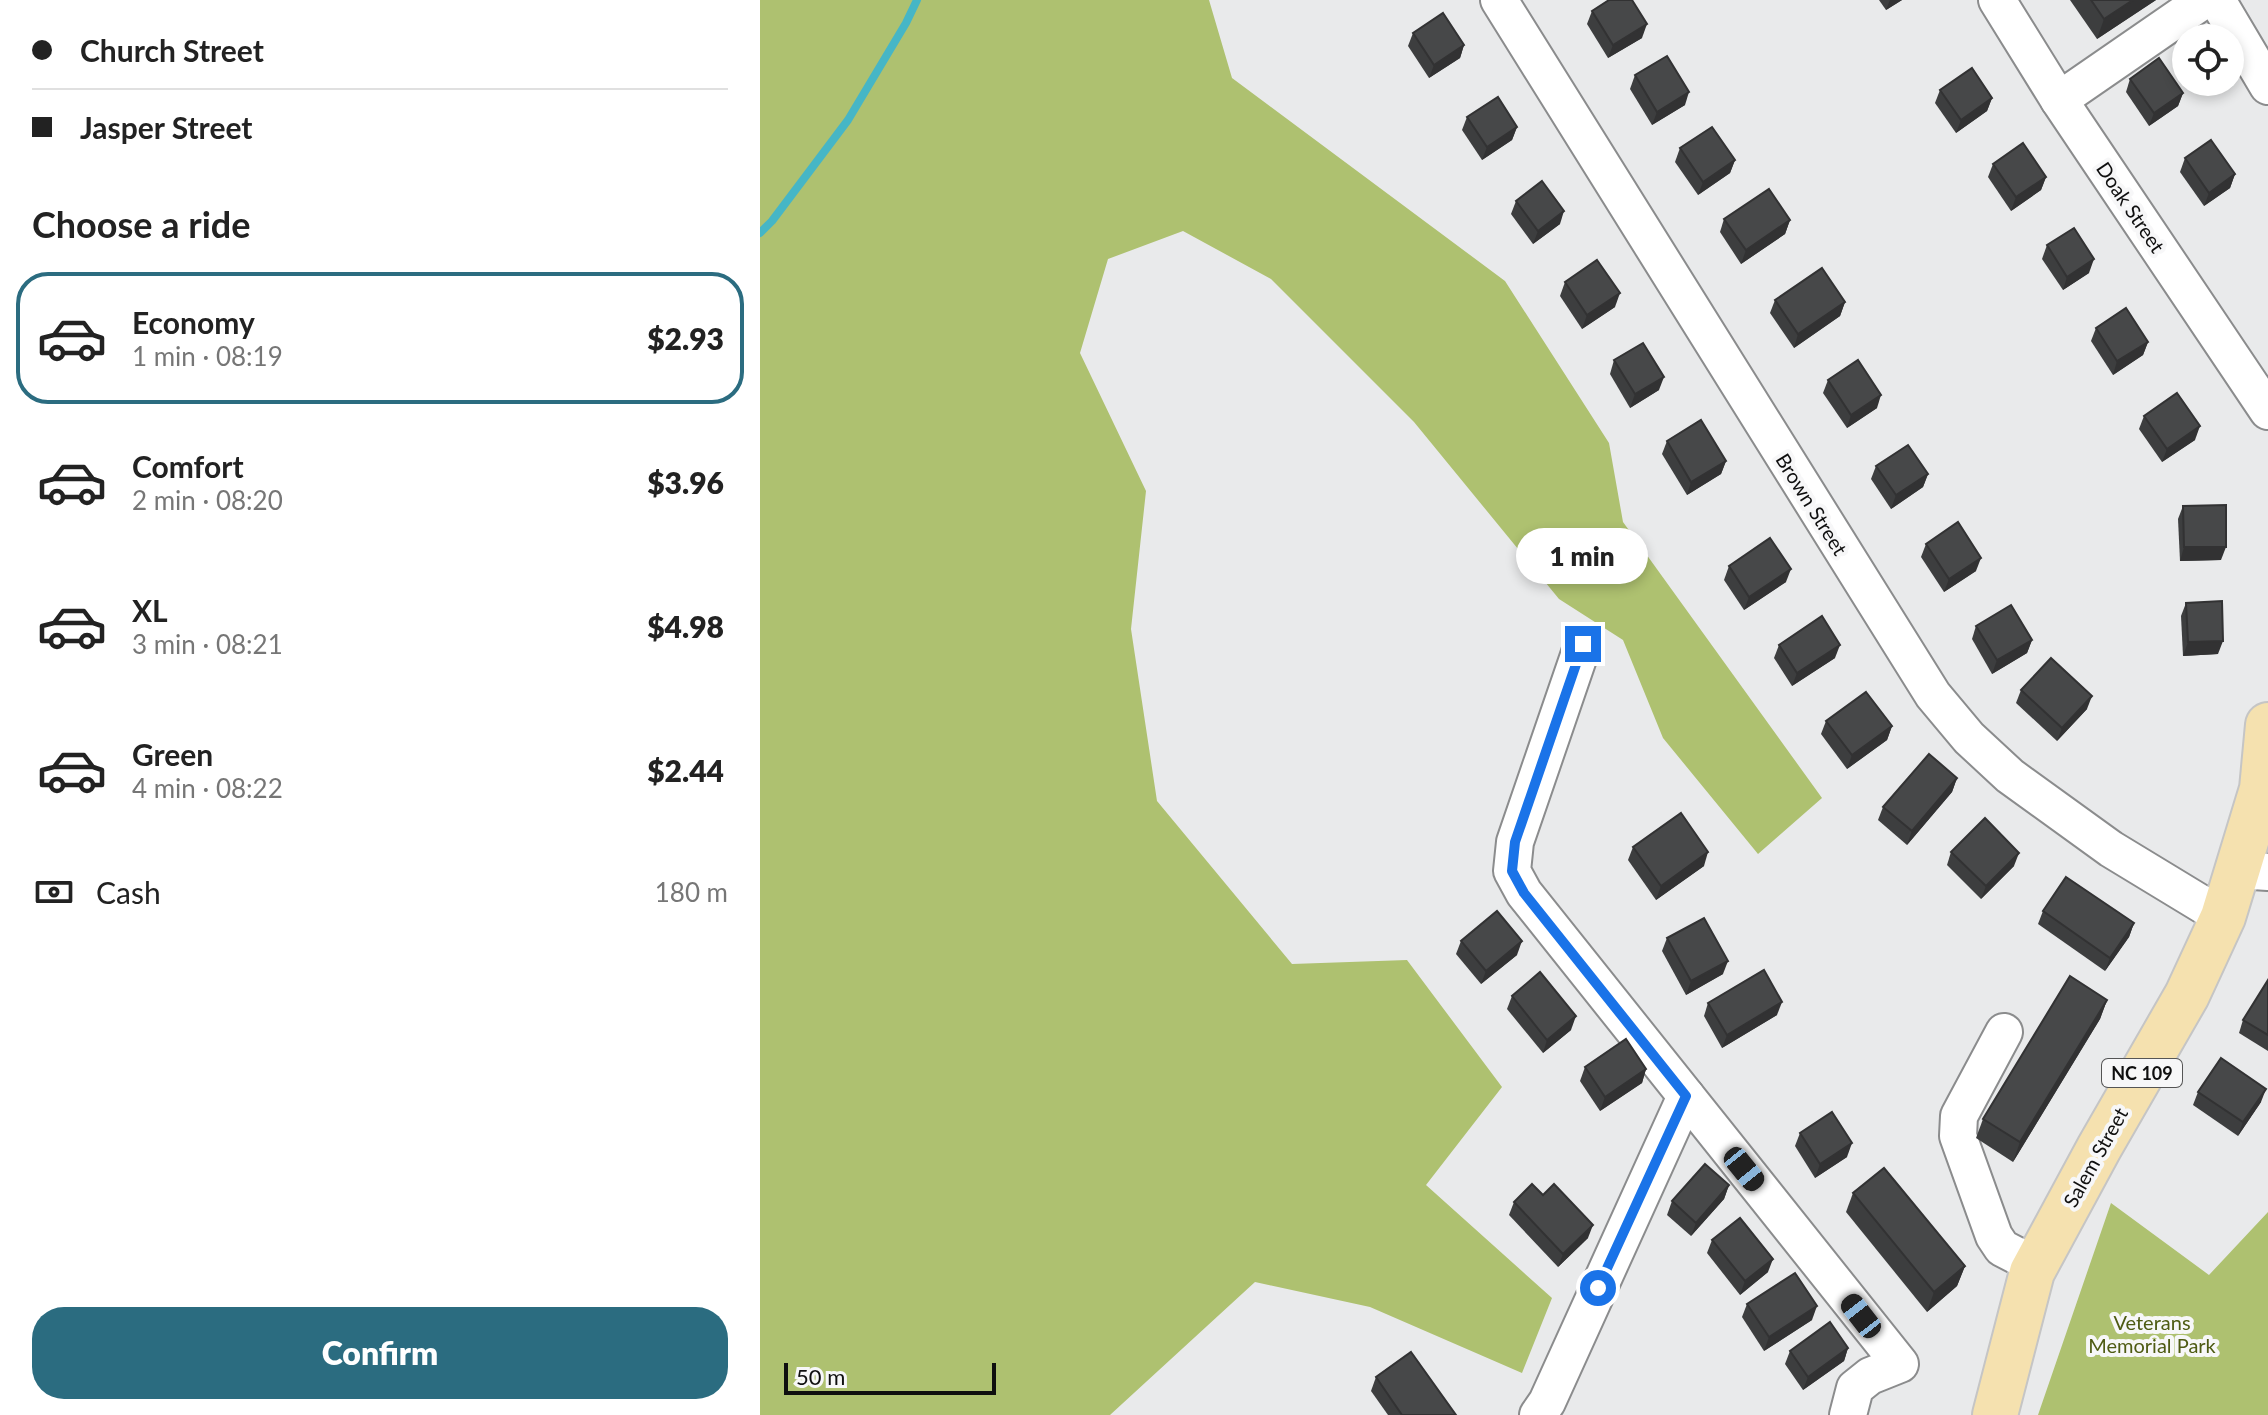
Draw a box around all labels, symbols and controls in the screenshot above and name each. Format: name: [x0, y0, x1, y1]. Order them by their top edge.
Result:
map controls: [2172, 24, 2244, 96]
button: locate: [2172, 24, 2244, 96]
text: Church Street: [80, 32, 264, 68]
text: Jasper Street: [80, 109, 252, 145]
street label: Doak Street: [2092, 157, 2170, 257]
text: Choose a ride: [32, 202, 251, 246]
icon: car: [36, 302, 108, 374]
text: Economy: [132, 304, 255, 340]
text: $2.93: [647, 320, 724, 356]
text: 1 min · 08:19: [132, 340, 283, 372]
icon: car: [36, 446, 108, 518]
text: Comfort: [132, 448, 244, 484]
street label: Brown Street: [1771, 449, 1853, 559]
text: $3.96: [647, 464, 724, 500]
text: 2 min · 08:20: [132, 484, 283, 516]
callout: 1 min: [1517, 528, 1649, 584]
text: 1 min: [1550, 540, 1614, 572]
icon: car: [36, 590, 108, 662]
text: XL: [132, 592, 168, 628]
text: $4.98: [647, 608, 724, 644]
route end: [1565, 626, 1601, 662]
text: 3 min · 08:21: [132, 628, 283, 660]
icon: car: [36, 734, 108, 806]
text: Green: [132, 736, 213, 772]
text: $2.44: [647, 752, 724, 788]
text: 4 min · 08:22: [132, 772, 283, 804]
icon: cash: [32, 870, 76, 914]
text: Cash: [96, 874, 161, 910]
text: 180 m: [655, 876, 728, 908]
road number: NC 109: [2102, 1059, 2182, 1087]
street label: Salem Street: [2058, 1103, 2132, 1211]
car: [1720, 1143, 1768, 1195]
route start: [1580, 1270, 1616, 1306]
car: [1837, 1290, 1885, 1342]
button: Confirm: [32, 1307, 728, 1399]
park label: Veterans Memorial Park: [2088, 1310, 2217, 1357]
scale bar: [784, 1359, 996, 1395]
text: 50 m: [796, 1363, 845, 1390]

